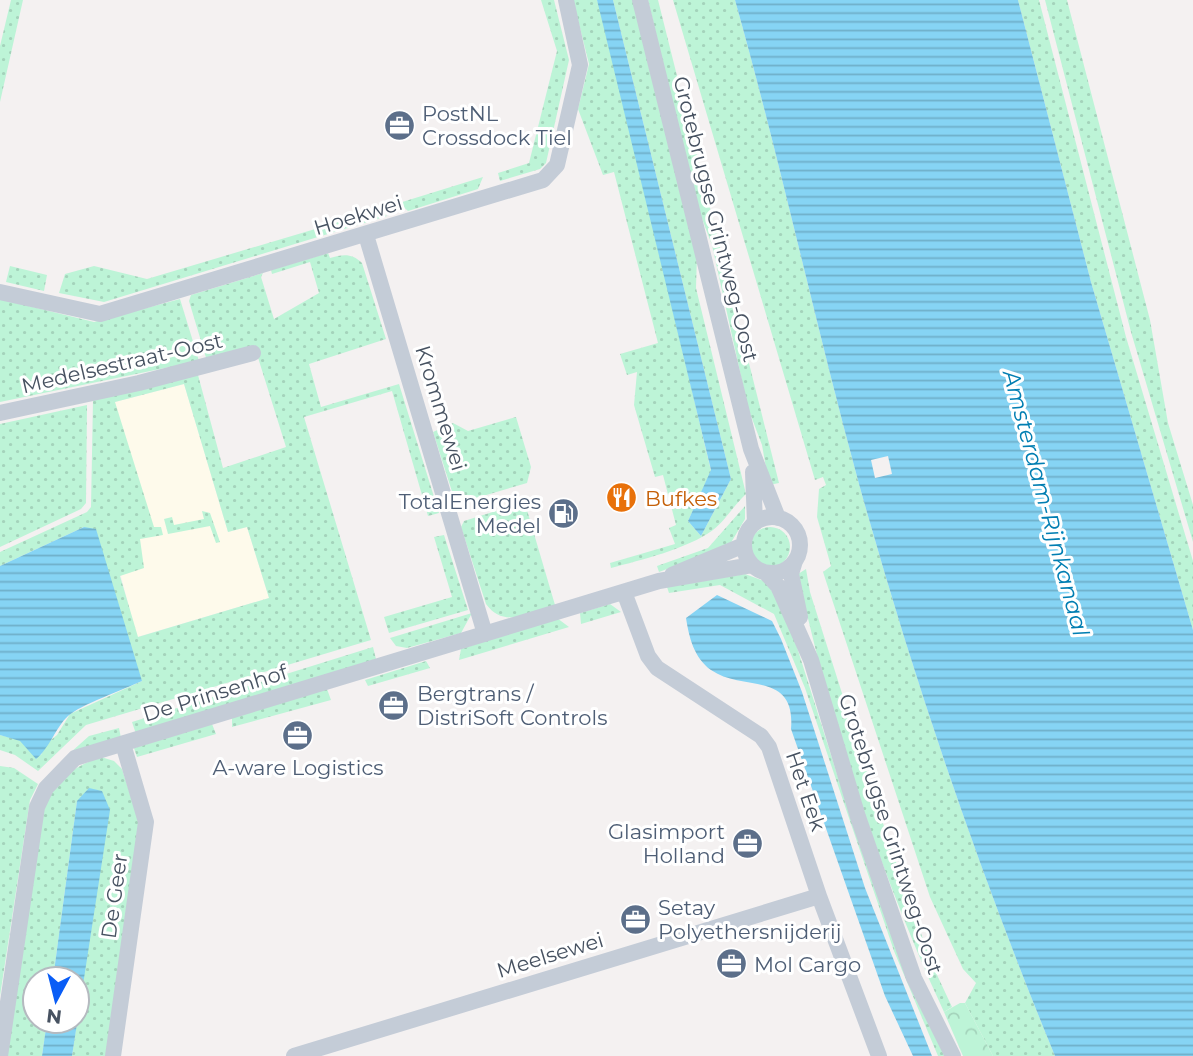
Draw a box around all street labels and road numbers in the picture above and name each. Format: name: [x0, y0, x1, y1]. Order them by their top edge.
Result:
street label: Grotebrugse Grintweg-Oost: [668, 74, 764, 364]
street label: Hoekwei: [311, 190, 405, 240]
street label: Medelsestraat-Oost: [19, 328, 225, 398]
street label: Krommewei: [410, 342, 472, 474]
street label: De Prinsenhof: [140, 659, 291, 727]
street label: Grotebrugse Grintweg-Oost: [834, 691, 948, 977]
street label: Het Eek: [781, 748, 831, 835]
street label: De Geer: [96, 852, 132, 940]
street label: Meelsewei: [494, 927, 606, 983]

